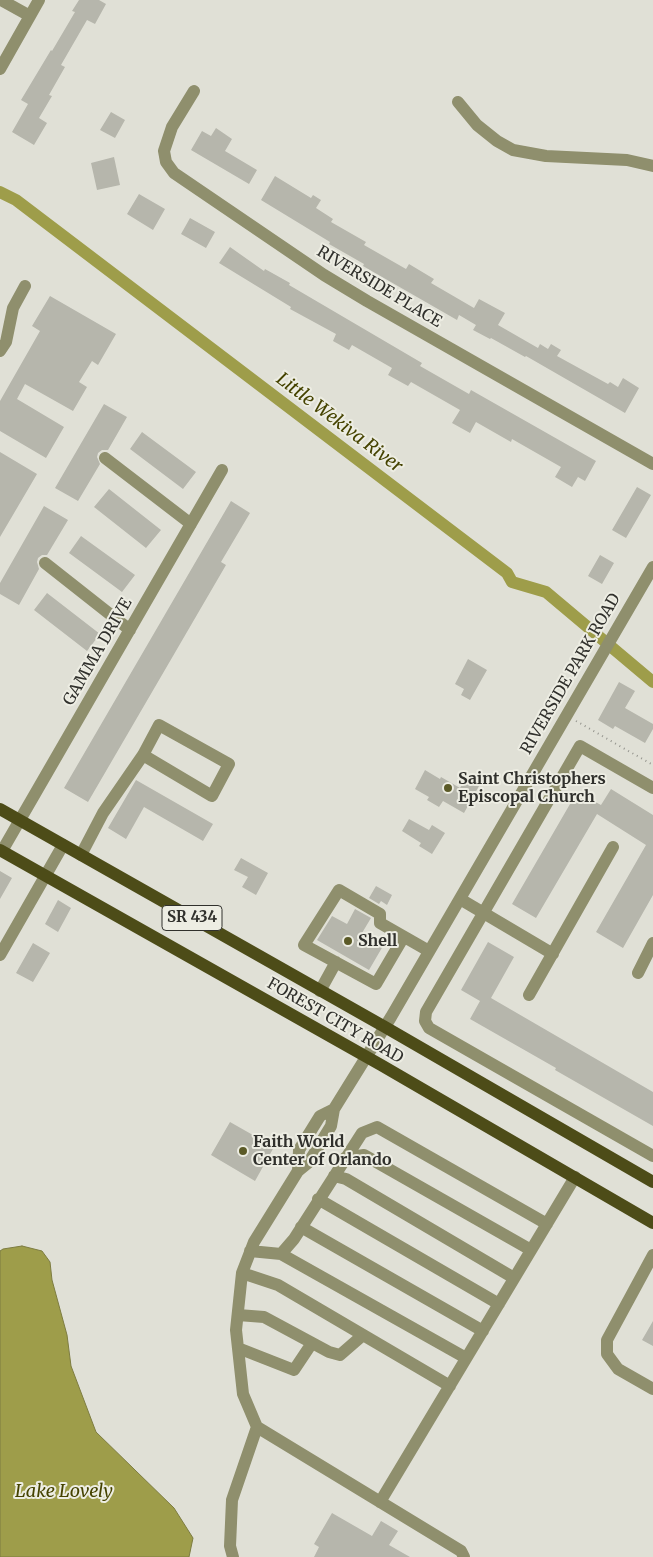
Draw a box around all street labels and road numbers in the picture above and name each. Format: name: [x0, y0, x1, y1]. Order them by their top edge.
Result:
street label: RIVERSIDE PLACE: [313, 242, 445, 332]
street label: RIVERSIDE PARK ROAD: [517, 590, 625, 758]
street label: GAMMA DRIVE: [59, 595, 137, 709]
road number: SR 434: [162, 906, 222, 930]
street label: FOREST CITY ROAD: [264, 974, 406, 1068]

